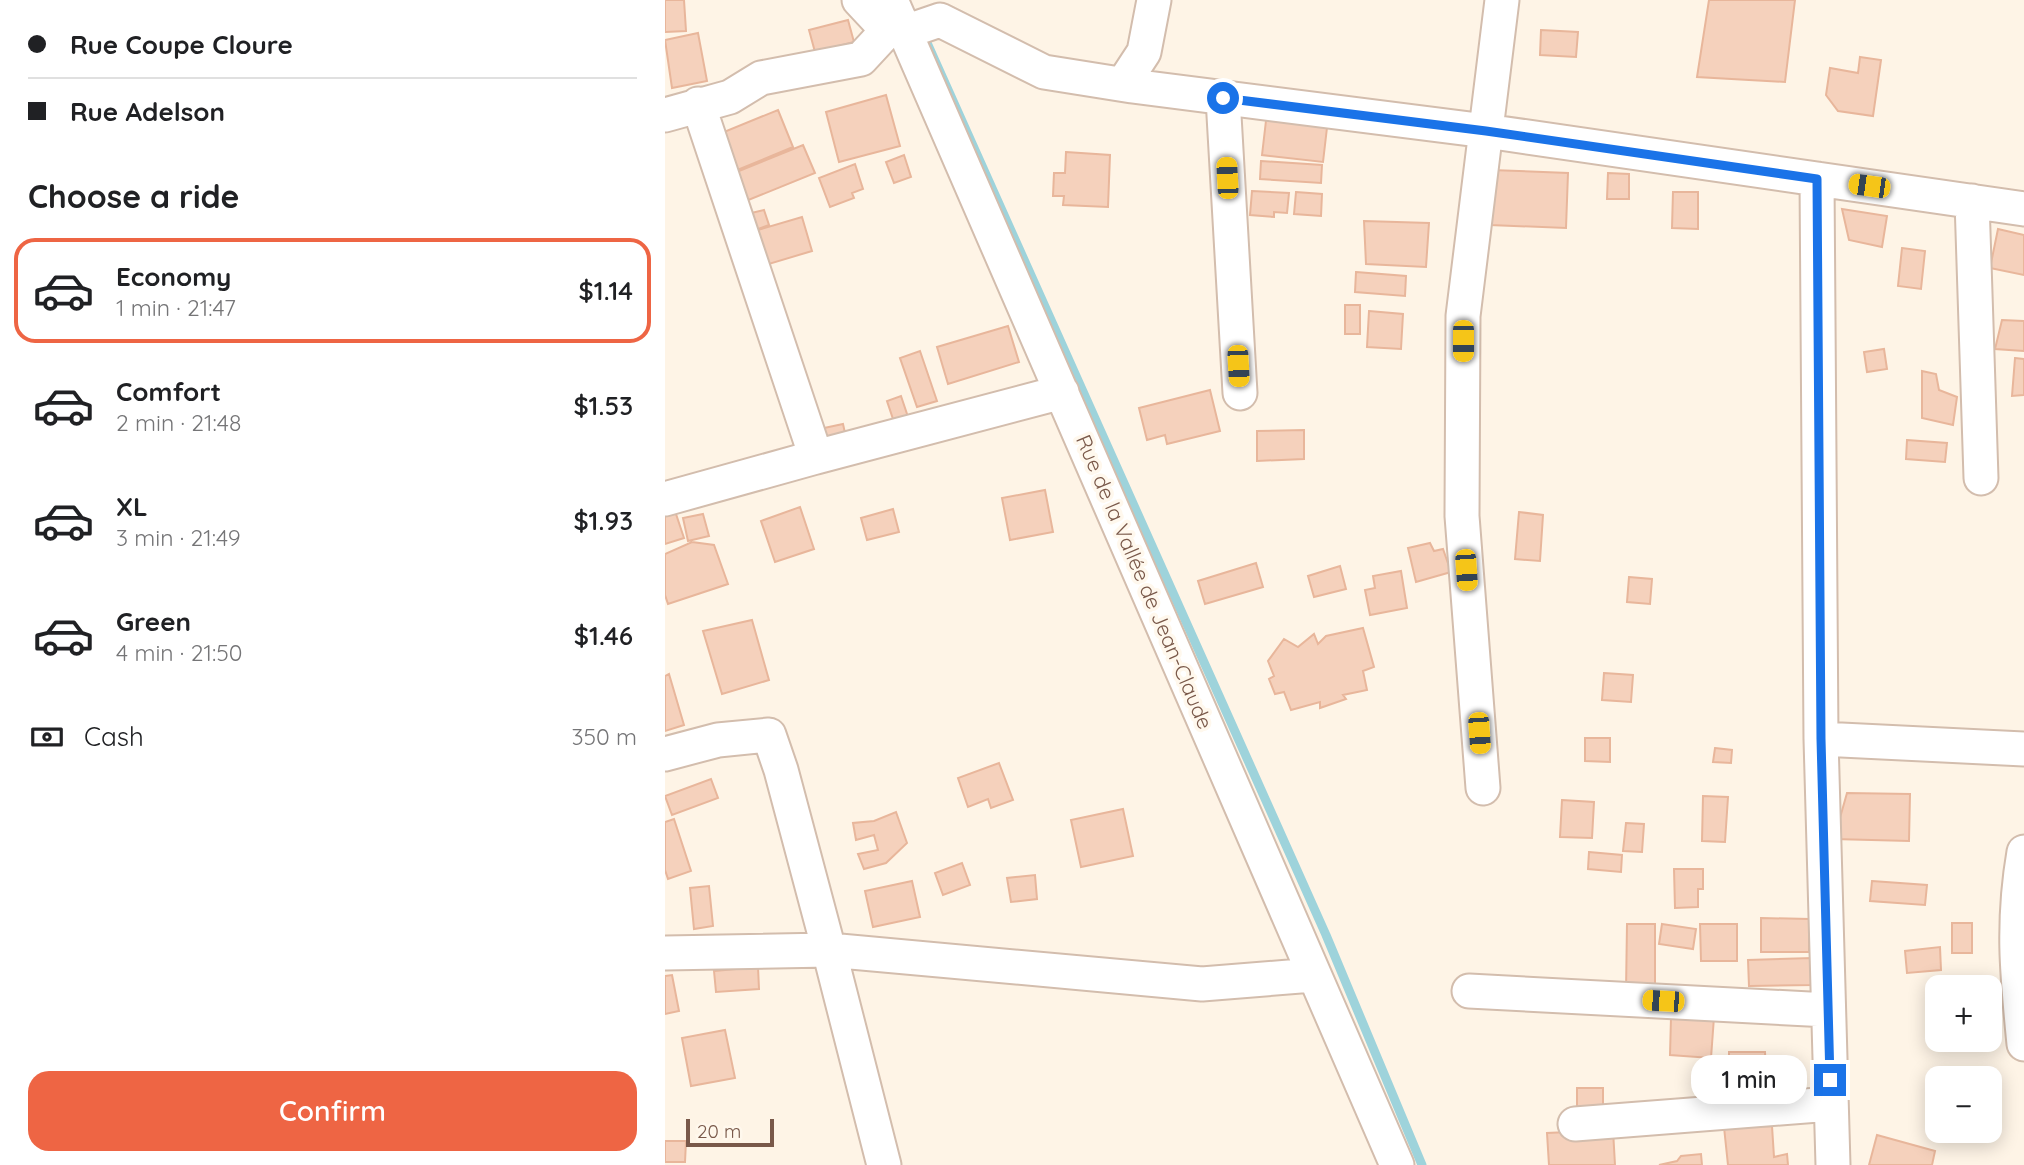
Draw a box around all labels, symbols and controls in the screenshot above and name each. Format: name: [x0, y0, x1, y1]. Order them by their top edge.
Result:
text: Rue Coupe Cloure: [70, 28, 293, 61]
route start: [1207, 82, 1239, 114]
text: Rue Adelson: [70, 95, 225, 128]
car: [1216, 156, 1239, 200]
car: [1847, 173, 1892, 199]
text: Choose a ride: [28, 176, 240, 216]
icon: car: [32, 259, 95, 322]
text: Economy: [116, 260, 231, 293]
text: $1.14: [579, 274, 633, 307]
text: 1 min · 21:47: [116, 293, 236, 322]
car: [1453, 320, 1474, 362]
car: [1227, 344, 1250, 388]
icon: car: [32, 374, 95, 437]
text: Comfort: [116, 375, 221, 408]
text: $1.53: [573, 389, 633, 422]
text: 2 min · 21:48: [116, 408, 241, 437]
street label: Rue de la Vallée de Jean-Claude: [1071, 430, 1219, 733]
icon: car: [32, 489, 95, 552]
text: XL: [116, 490, 148, 523]
text: $1.93: [573, 504, 633, 537]
text: 3 min · 21:49: [116, 523, 241, 552]
car: [1455, 548, 1478, 592]
icon: car: [32, 604, 95, 667]
text: Green: [116, 605, 191, 638]
text: $1.46: [574, 619, 633, 652]
text: 4 min · 21:50: [116, 638, 242, 667]
car: [1468, 711, 1491, 755]
icon: cash: [28, 718, 66, 756]
text: Cash: [84, 720, 144, 753]
text: 350 m: [571, 722, 637, 751]
map controls: [1925, 975, 2002, 1143]
button: +: [1925, 975, 2002, 1052]
car: [1642, 989, 1685, 1013]
callout: 1 min: [1690, 1056, 1805, 1104]
route end: [1814, 1064, 1846, 1096]
text: 1 min: [1721, 1065, 1777, 1094]
button: −: [1925, 1066, 2002, 1143]
button: Confirm: [28, 1071, 637, 1151]
scale bar: [686, 1116, 773, 1148]
text: 20 m: [697, 1119, 741, 1143]

